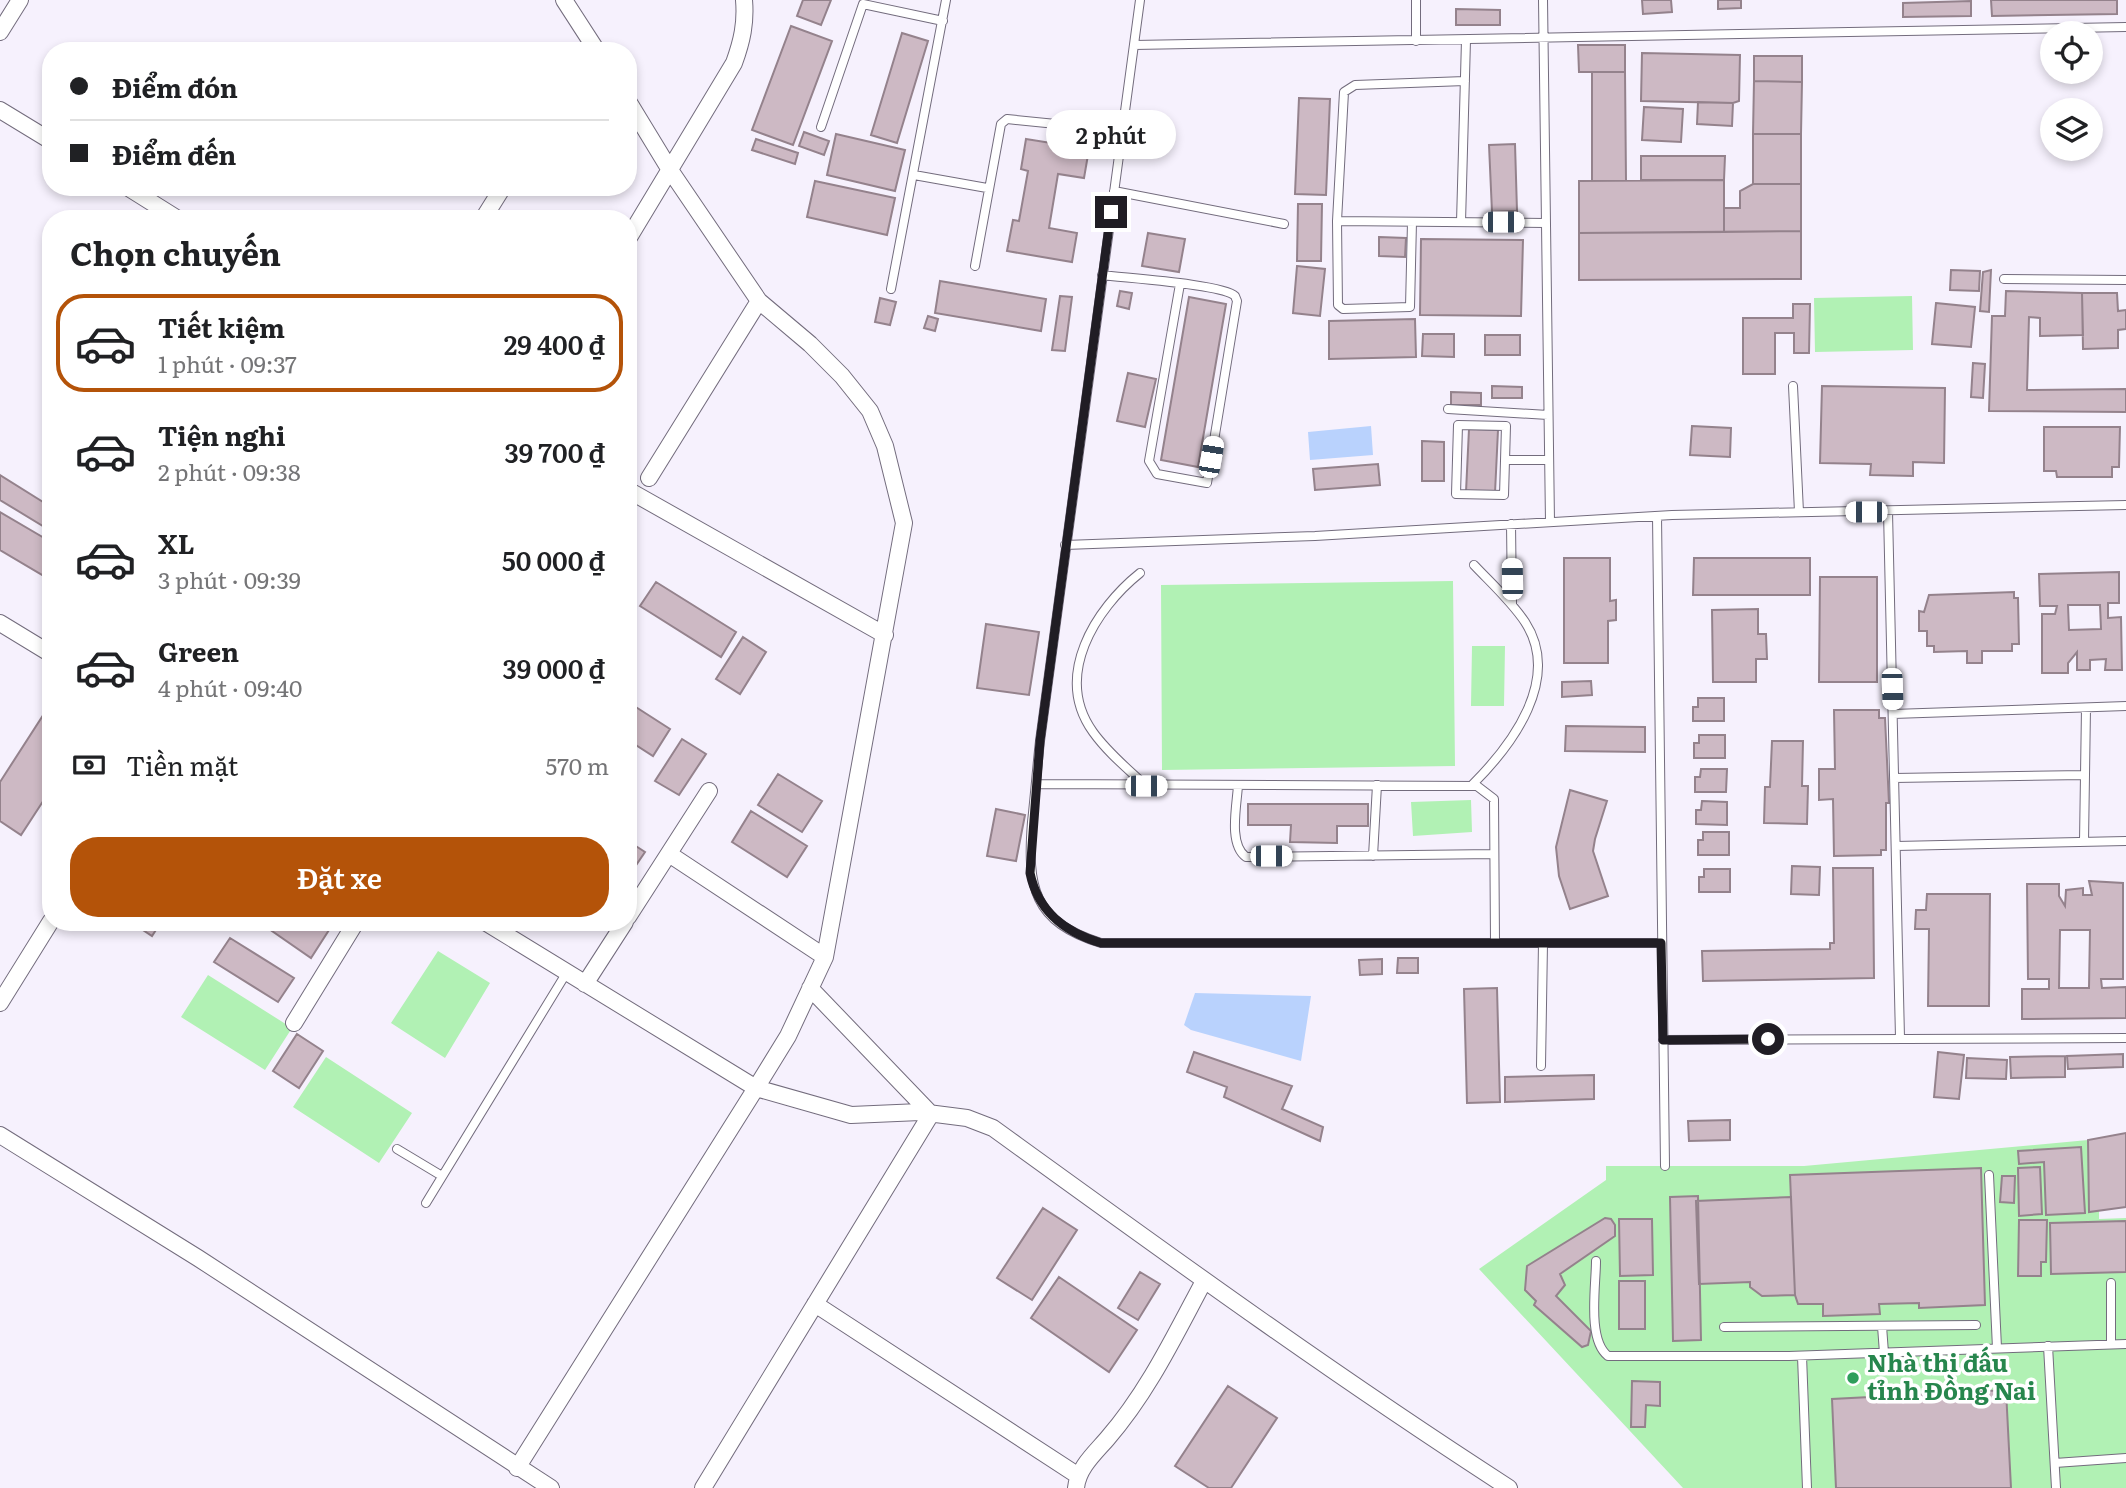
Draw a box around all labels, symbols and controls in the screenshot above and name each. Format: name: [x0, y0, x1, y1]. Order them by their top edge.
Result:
map controls: [2040, 21, 2103, 161]
button: locate: [2040, 21, 2103, 84]
text: Điểm đón: [112, 67, 238, 106]
button: layers: [2040, 98, 2103, 161]
callout: 2 phút: [1046, 110, 1176, 160]
text: 2 phút: [1076, 117, 1146, 151]
text: Điểm đến: [112, 134, 236, 173]
route end: [1095, 196, 1127, 228]
car: [1483, 212, 1525, 233]
text: Chọn chuyến: [70, 228, 281, 276]
text: Tiết kiệm: [158, 307, 285, 346]
icon: car: [74, 312, 137, 375]
text: 29 400 ₫: [504, 324, 605, 363]
text: 1 phút · 09:37: [158, 346, 297, 380]
text: Tiện nghi: [158, 415, 285, 454]
icon: car: [74, 420, 137, 483]
text: 39 700 ₫: [504, 432, 605, 471]
car: [1198, 434, 1225, 480]
text: 2 phút · 09:38: [158, 454, 301, 488]
car: [1846, 502, 1888, 523]
text: XL: [158, 523, 195, 562]
icon: car: [74, 528, 137, 591]
text: 50 000 ₫: [502, 540, 605, 579]
car: [1502, 558, 1523, 600]
text: 3 phút · 09:39: [158, 562, 301, 596]
text: Green: [158, 631, 239, 670]
icon: car: [74, 636, 137, 699]
text: 39 000 ₫: [503, 648, 605, 687]
car: [1881, 668, 1904, 710]
text: 4 phút · 09:40: [158, 670, 302, 704]
text: Tiền mặt: [126, 745, 238, 784]
icon: cash: [70, 746, 108, 784]
text: 570 m: [546, 748, 609, 782]
car: [1126, 776, 1168, 797]
button: Đặt xe: [70, 837, 609, 917]
car: [1251, 846, 1293, 867]
route start: [1752, 1023, 1784, 1055]
place label: Nhà thi đấu tỉnh Đồng Nai: [1867, 1344, 2036, 1407]
marker: Nhà thi đấu tỉnh Đồng Nai: [1845, 1370, 1861, 1386]

